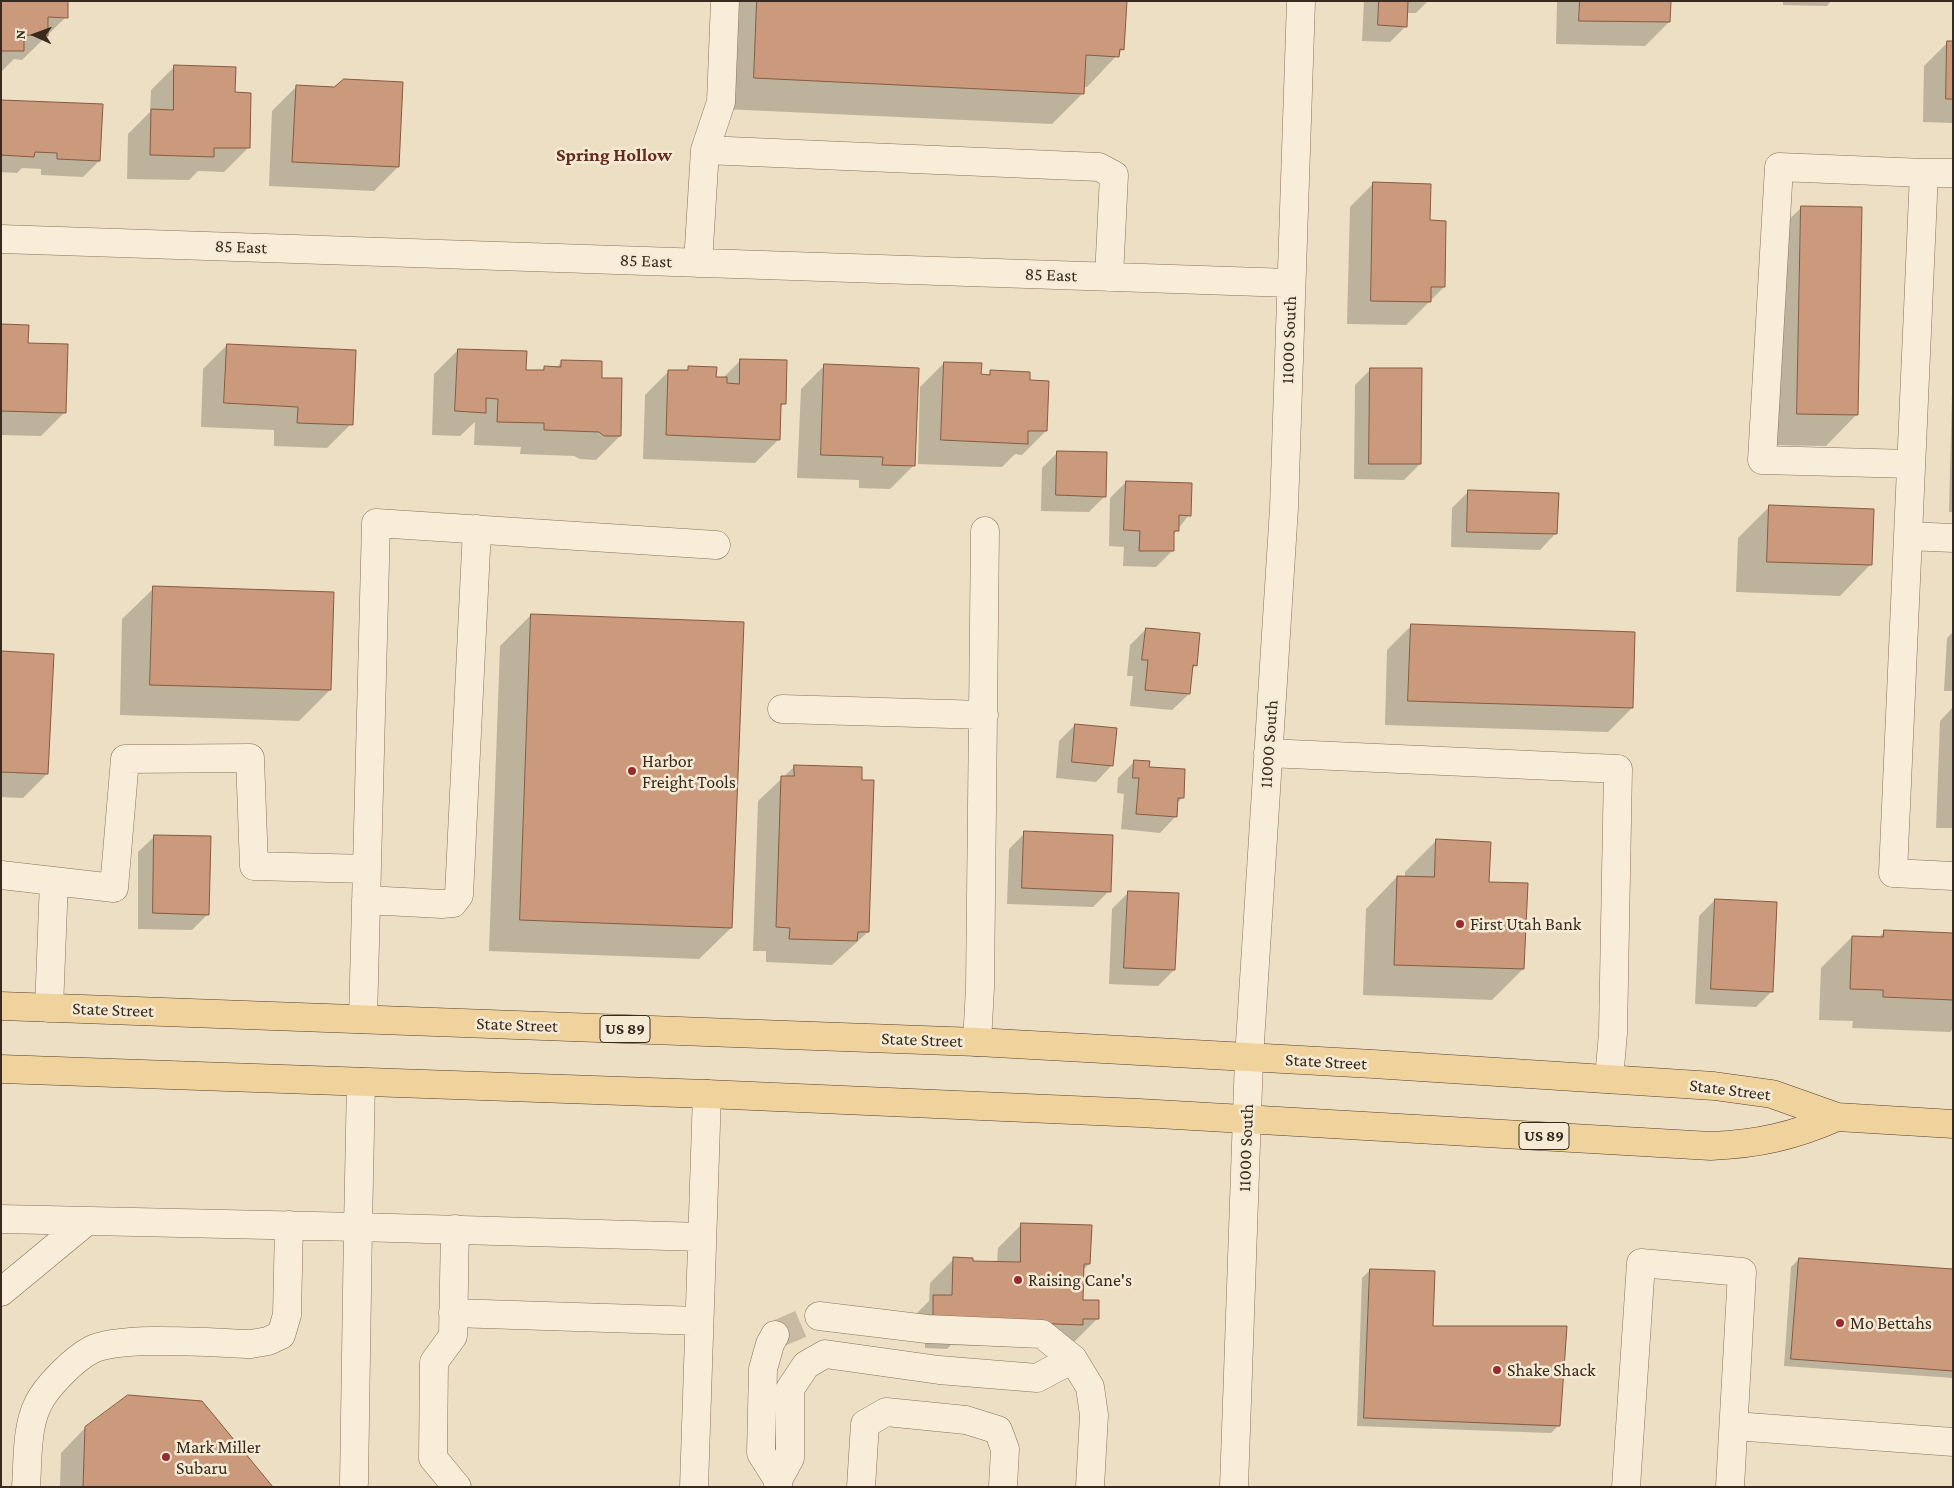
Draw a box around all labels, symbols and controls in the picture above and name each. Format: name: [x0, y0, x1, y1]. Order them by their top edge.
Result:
north arrow: [10, 10, 60, 60]
text: N: [12, 29, 28, 40]
district label: Spring Hollow: [556, 144, 672, 166]
street label: 85 East: [214, 235, 268, 259]
street label: 85 East: [619, 249, 673, 273]
street label: 85 East: [1024, 263, 1078, 287]
street label: 11000 South: [1277, 295, 1301, 385]
street label: 11000 South: [1255, 699, 1283, 789]
place label: Harbor Freight Tools: [642, 750, 736, 792]
marker: Harbor Freight Tools: [626, 765, 638, 777]
place label: First Utah Bank: [1470, 913, 1581, 935]
marker: First Utah Bank: [1454, 918, 1466, 930]
street label: State Street: [72, 998, 154, 1022]
street label: State Street: [476, 1013, 558, 1037]
road number: US 89: [600, 1016, 650, 1042]
street label: State Street: [881, 1028, 963, 1052]
street label: State Street: [1285, 1049, 1367, 1075]
street label: State Street: [1688, 1074, 1772, 1106]
street label: 11000 South: [1234, 1103, 1258, 1193]
road number: US 89: [1519, 1122, 1569, 1150]
place label: Raising Cane's: [1028, 1269, 1132, 1291]
marker: Raising Cane's: [1012, 1274, 1024, 1286]
place label: Mo Bettahs: [1850, 1312, 1932, 1334]
marker: Mo Bettahs: [1834, 1317, 1846, 1329]
place label: Shake Shack: [1507, 1359, 1596, 1381]
marker: Shake Shack: [1491, 1364, 1503, 1376]
place label: Mark Miller Subaru: [176, 1436, 261, 1478]
marker: Mark Miller Subaru: [160, 1451, 172, 1463]

